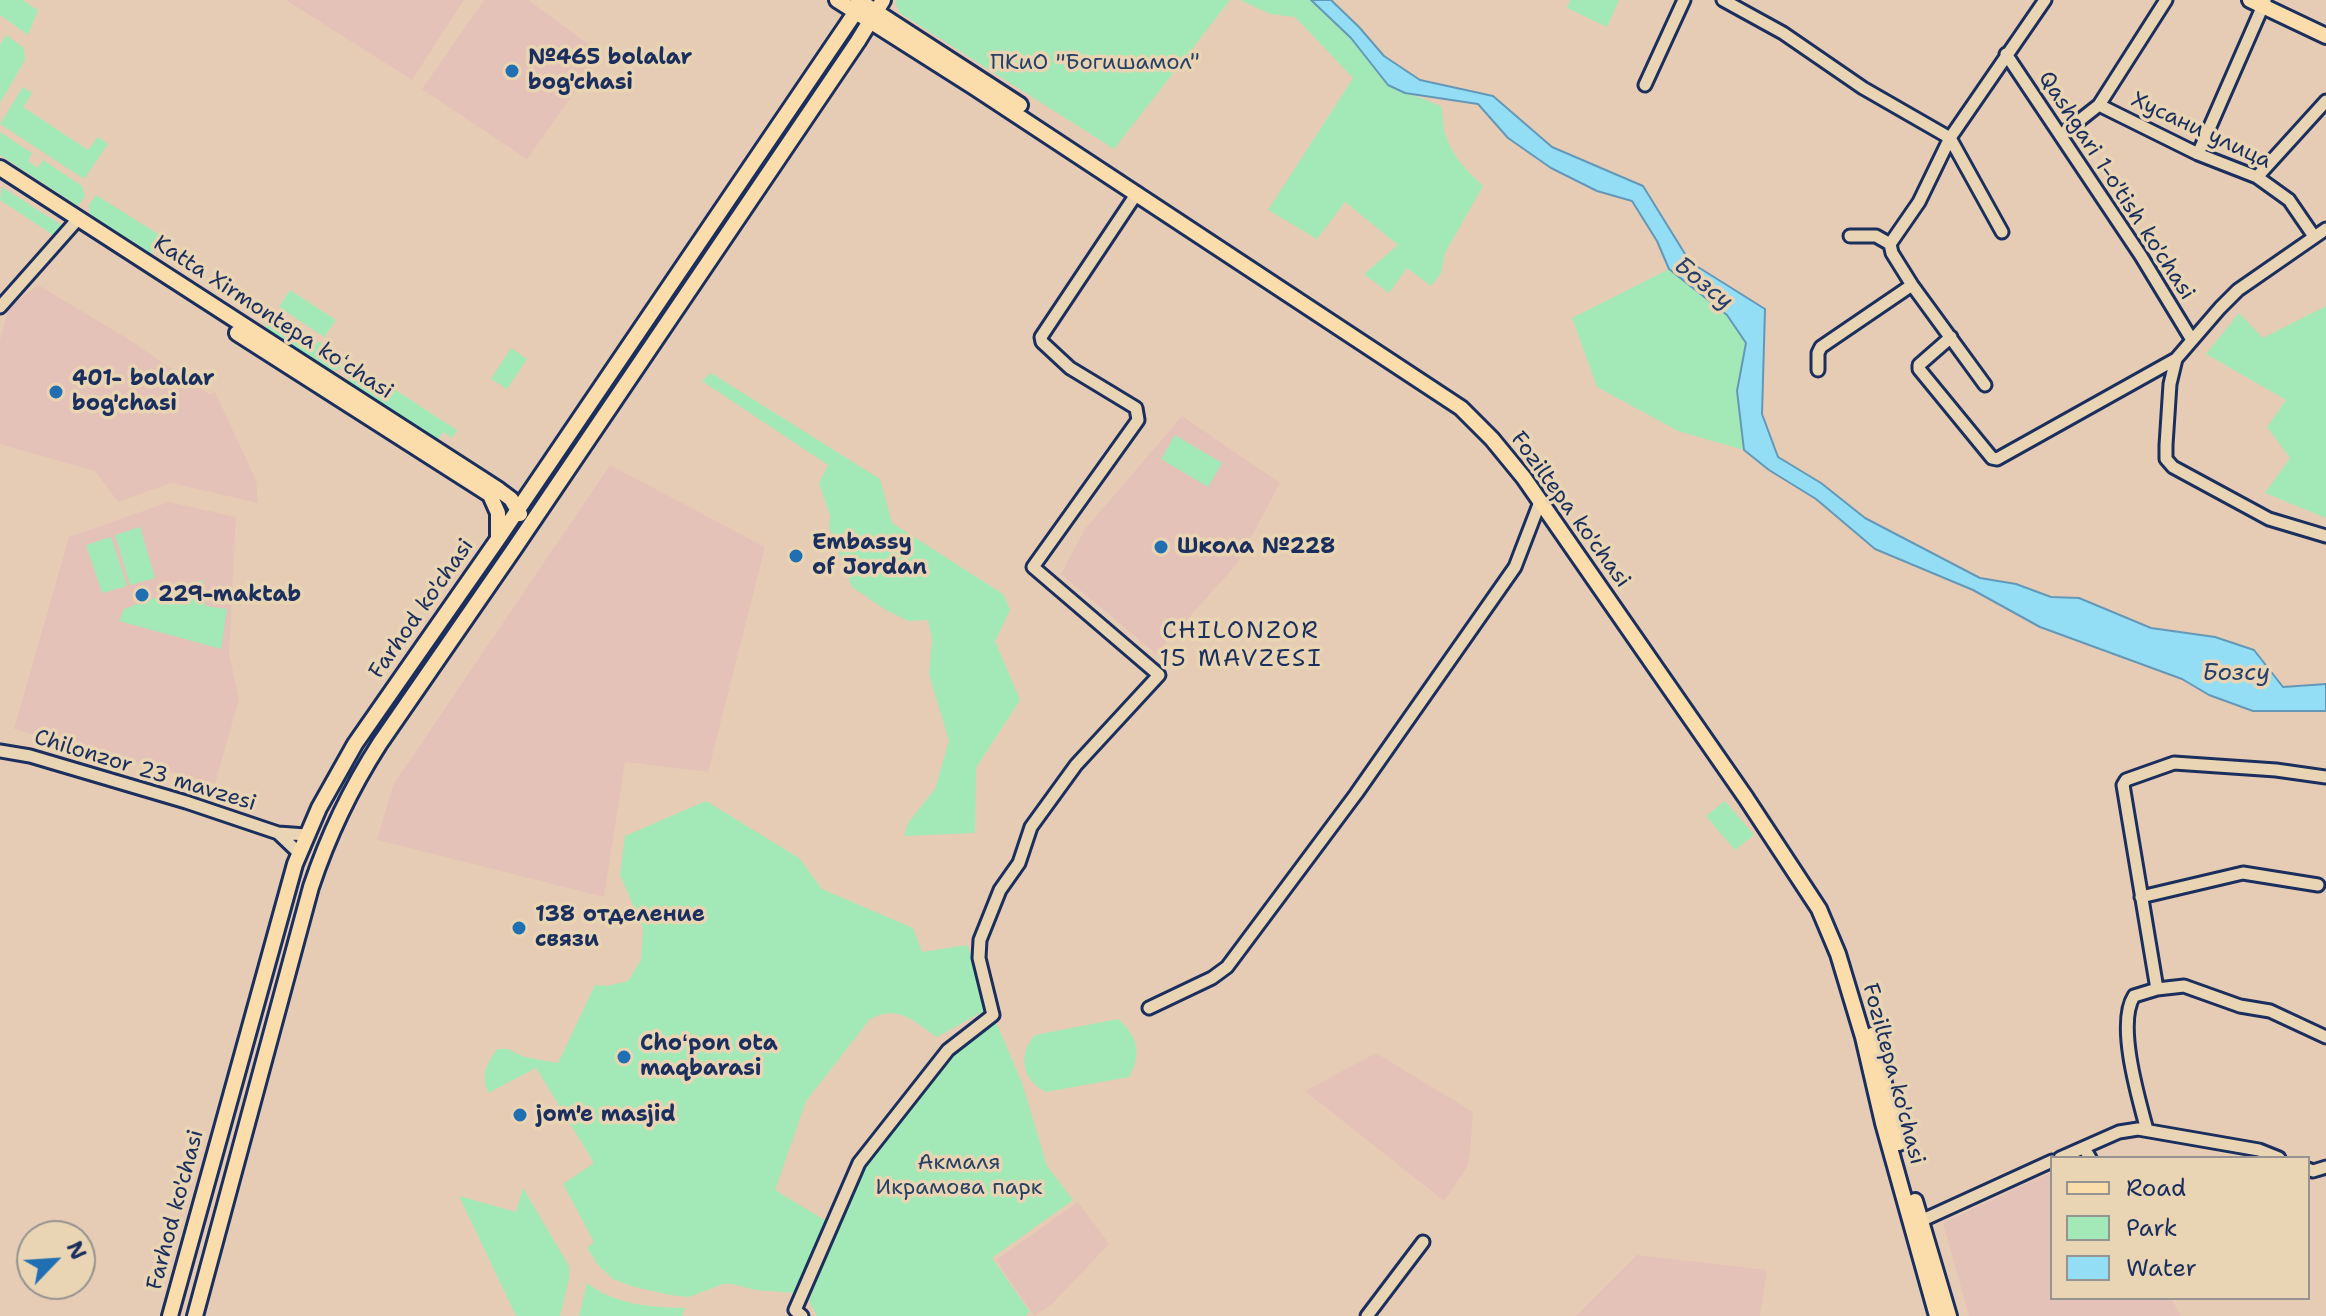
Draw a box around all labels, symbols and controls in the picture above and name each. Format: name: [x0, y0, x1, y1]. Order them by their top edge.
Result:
place label: №465 bolalar bog'chasi: [528, 45, 692, 96]
park label: ПКиО "Богишамол": [990, 50, 1200, 76]
marker: №465 bolalar bog'chasi: [503, 62, 521, 80]
street label: Qashgari 1-o'tish ko'chasi: [2032, 67, 2200, 305]
street label: Хусани улица: [2127, 87, 2275, 175]
street label: Katta Xirmontepa koʻchasi: [148, 231, 398, 405]
water label: Бозсу: [1668, 251, 1738, 317]
place label: 401- bolalar bog'chasi: [72, 366, 215, 418]
marker: 401- bolalar bog'chasi: [47, 383, 65, 401]
street label: Foziltepa ko'chasi: [1505, 427, 1635, 593]
place label: Embassy of Jordan: [812, 530, 927, 582]
street label: Farhod ko'chasi: [364, 534, 480, 684]
place label: Школа №228: [1177, 534, 1335, 560]
marker: Школа №228: [1152, 538, 1170, 556]
marker: Embassy of Jordan: [787, 547, 805, 565]
place label: 229-maktab: [158, 582, 301, 608]
marker: 229-maktab: [133, 586, 151, 604]
district label: CHILONZOR 15 MAVZESI: [1159, 618, 1323, 674]
water label: Бозсу: [2202, 660, 2270, 688]
street label: Chilonzor 23 mavzesi: [31, 725, 259, 817]
place label: 138 отделение связи: [535, 902, 705, 954]
marker: 138 отделение связи: [510, 919, 528, 937]
street label: Foziltepa ko'chasi: [1856, 981, 1930, 1167]
place label: Choʻpon ota maqbarasi: [640, 1031, 778, 1082]
marker: Choʻpon ota maqbarasi: [615, 1048, 633, 1066]
place label: jom'e masjid: [536, 1102, 676, 1128]
marker: jom'e masjid: [511, 1106, 529, 1124]
street label: Farhod ko'chasi: [142, 1127, 210, 1293]
park label: Акмаля Икрамова парк: [876, 1150, 1042, 1202]
legend: [2050, 1156, 2310, 1300]
text: Road: [2126, 1172, 2186, 1204]
text: Park: [2126, 1212, 2178, 1244]
north arrow: [16, 1220, 96, 1300]
text: N: [60, 1236, 93, 1265]
text: Water: [2126, 1252, 2197, 1284]

